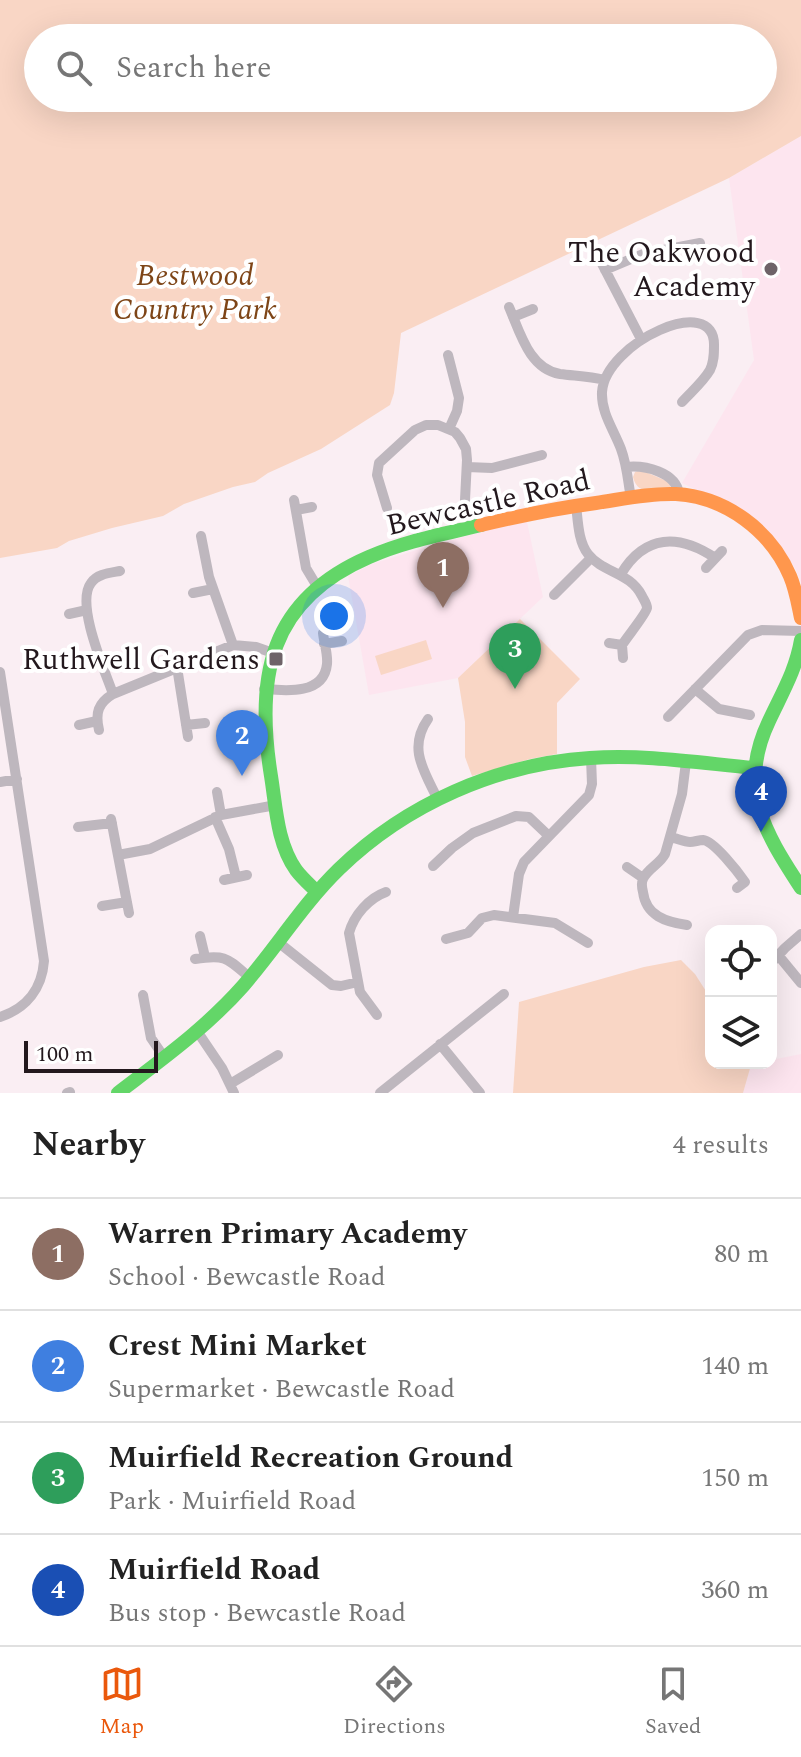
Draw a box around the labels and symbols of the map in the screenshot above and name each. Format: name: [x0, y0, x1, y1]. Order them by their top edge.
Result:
place label: The Oakwood Academy: [568, 230, 757, 310]
park label: Bestwood Country Park: [113, 253, 277, 333]
marker: The Oakwood Academy: [762, 260, 780, 278]
street label: Bewcastle Road: [382, 457, 595, 549]
pin: 1: [417, 542, 469, 608]
your location: [314, 596, 354, 636]
pin: 3: [489, 623, 541, 689]
place label: Ruthwell Gardens: [22, 637, 260, 683]
marker: Ruthwell Gardens: [267, 650, 285, 668]
pin: 2: [216, 710, 268, 776]
pin: 4: [735, 766, 787, 832]
scale bar: [24, 1037, 158, 1073]

